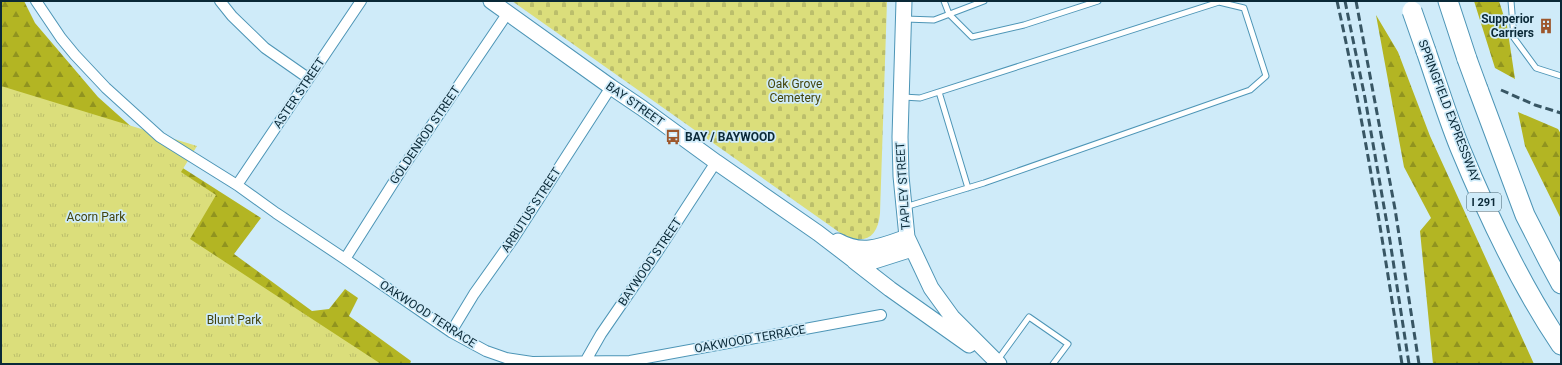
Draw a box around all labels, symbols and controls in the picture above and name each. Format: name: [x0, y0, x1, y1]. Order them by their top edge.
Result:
place label: Supperior Carriers: [1481, 12, 1535, 40]
building icon: Supperior Carriers: [1537, 17, 1555, 35]
street label: SPRINGFIELD EXPRESSWAY: [1415, 38, 1483, 185]
street label: ASTER STREET: [270, 55, 328, 131]
park label: Oak Grove Cemetery: [768, 77, 822, 105]
street label: BAY STREET: [603, 79, 667, 129]
street label: GOLDENROD STREET: [387, 83, 463, 187]
bus stop icon: BAY / BAYWOOD: [664, 128, 682, 146]
place label: BAY / BAYWOOD: [685, 130, 775, 144]
street label: TAPLEY STREET: [893, 142, 913, 230]
street label: ARBUTUS STREET: [498, 165, 564, 255]
road number: I 291: [1467, 193, 1501, 211]
park label: Acorn Park: [67, 210, 126, 224]
street label: BAYWOOD STREET: [615, 216, 685, 308]
street label: OAKWOOD TERRACE: [377, 278, 479, 351]
park label: Blunt Park: [207, 313, 262, 327]
street label: OAKWOOD TERRACE: [693, 322, 807, 356]

